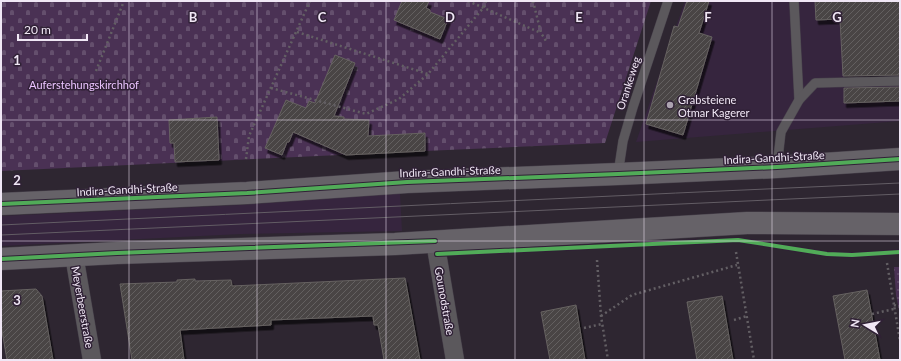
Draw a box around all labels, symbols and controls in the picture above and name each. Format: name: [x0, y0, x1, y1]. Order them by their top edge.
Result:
text: B: [189, 9, 198, 25]
text: C: [318, 9, 327, 25]
text: D: [445, 9, 455, 25]
text: E: [575, 9, 583, 25]
text: F: [704, 9, 712, 25]
text: G: [832, 9, 842, 25]
scale bar: [18, 16, 87, 42]
text: 20 m: [24, 22, 51, 37]
text: 1: [13, 52, 21, 68]
street label: Orankeweg: [613, 54, 643, 111]
park label: Auferstehungskirchhof: [29, 78, 139, 91]
place label: Grabsteiene Otmar Kagerer: [678, 93, 750, 119]
marker: Grabsteiene Otmar Kagerer: [665, 100, 675, 110]
street label: Indira-Gandhi-Straße: [723, 148, 825, 166]
street label: Indira-Gandhi-Straße: [399, 163, 501, 179]
text: 2: [13, 172, 21, 188]
street label: Indira-Gandhi-Straße: [76, 180, 178, 198]
street label: Meyerbeerstraße: [69, 265, 97, 349]
street label: Gounodstraße: [433, 266, 457, 336]
text: 3: [13, 292, 21, 308]
north arrow: [845, 305, 885, 345]
text: N: [848, 318, 862, 328]

